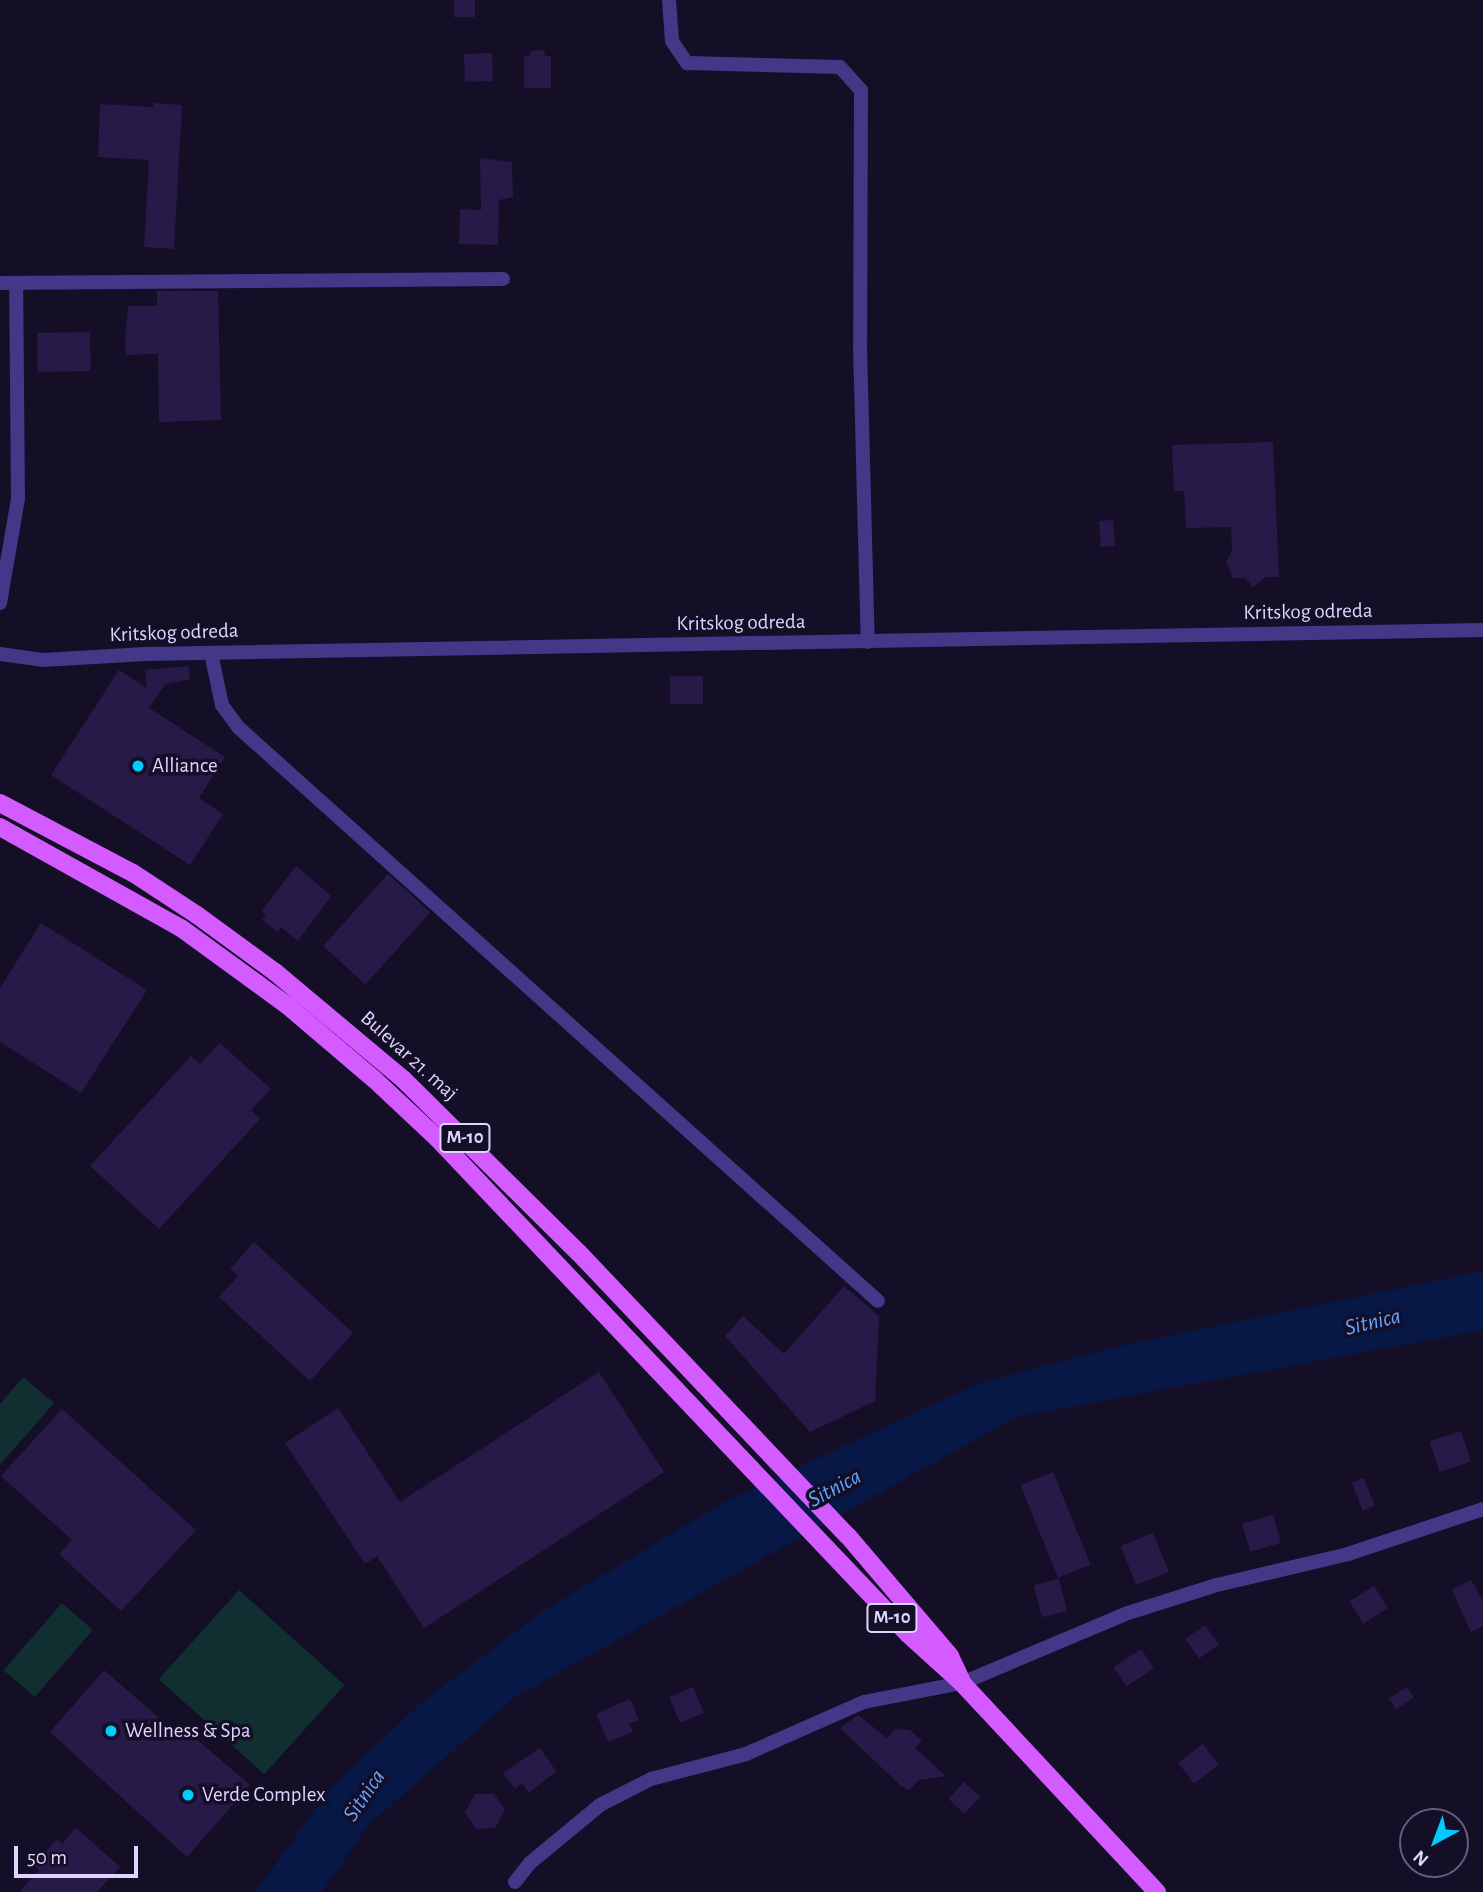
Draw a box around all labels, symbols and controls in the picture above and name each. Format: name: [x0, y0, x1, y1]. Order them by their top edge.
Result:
street label: Kritskog odreda: [1243, 598, 1373, 626]
street label: Kritskog odreda: [676, 609, 806, 637]
street label: Kritskog odreda: [109, 618, 239, 648]
place label: Alliance: [152, 753, 218, 779]
marker: Alliance: [130, 758, 146, 774]
street label: Bulevar 21. maj: [355, 1006, 463, 1106]
road number: M-10: [439, 1122, 491, 1154]
water label: Sitnica: [1342, 1303, 1404, 1343]
water label: Sitnica: [804, 1464, 866, 1514]
road number: M-10: [866, 1602, 918, 1634]
place label: Wellness & Spa: [125, 1718, 251, 1744]
marker: Wellness & Spa: [103, 1723, 119, 1739]
water label: Sitnica: [338, 1765, 392, 1827]
place label: Verde Complex: [202, 1782, 325, 1808]
marker: Verde Complex: [180, 1787, 196, 1803]
north arrow: [1399, 1808, 1469, 1878]
scale bar: [18, 1832, 142, 1876]
text: N: [1410, 1846, 1432, 1869]
text: 50 m: [27, 1847, 67, 1868]

